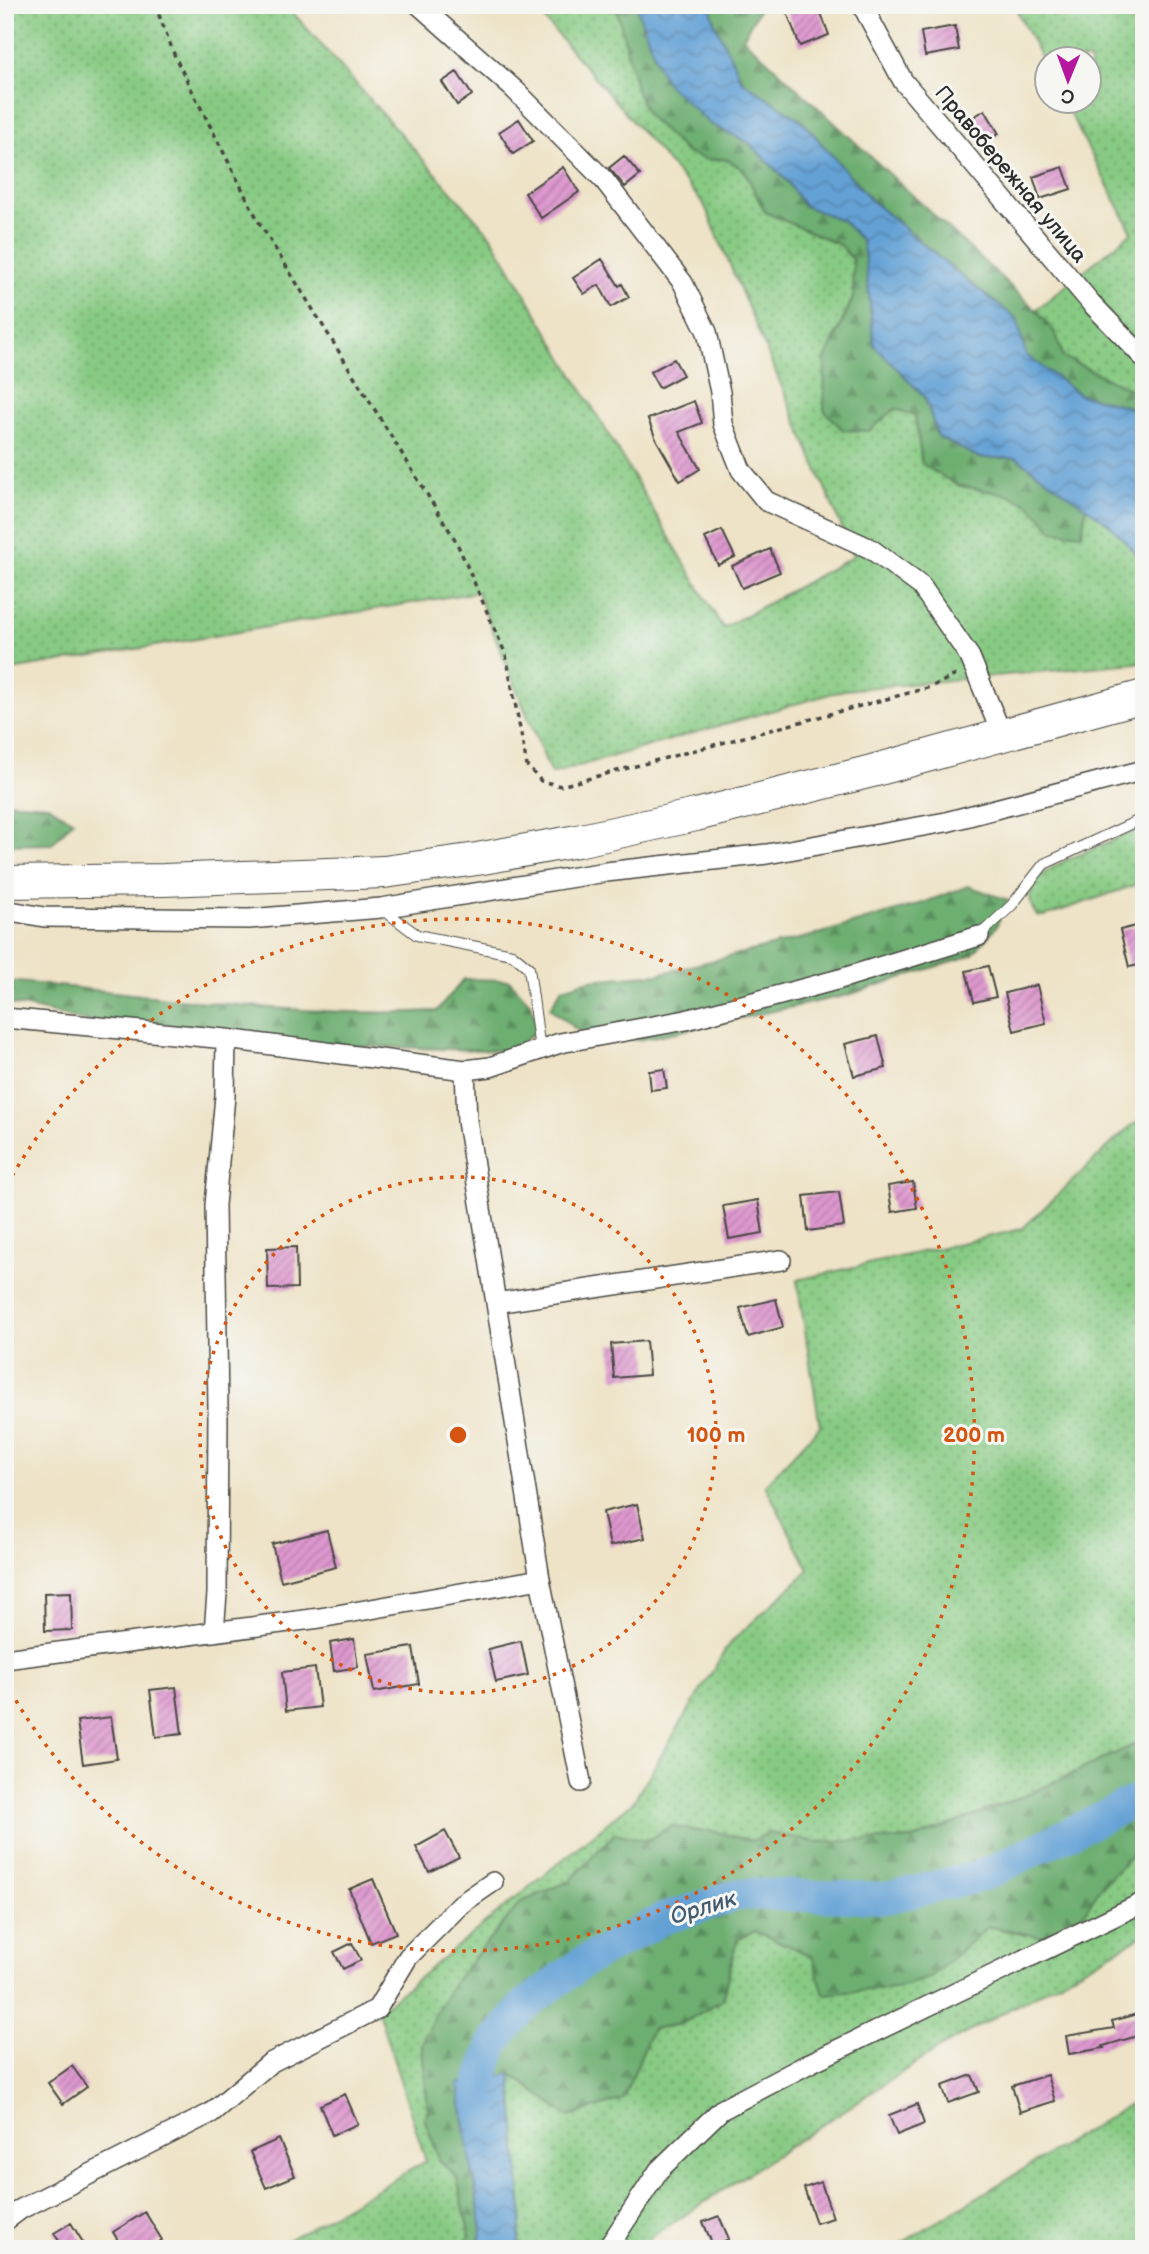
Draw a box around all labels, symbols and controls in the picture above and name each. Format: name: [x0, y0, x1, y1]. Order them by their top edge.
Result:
north arrow: [1034, 46, 1104, 116]
street label: Правобережная улица: [929, 81, 1092, 268]
text: С: [1061, 84, 1075, 107]
centre of rings: [446, 1423, 470, 1447]
text: 100 m: [687, 1423, 745, 1448]
text: 200 m: [943, 1423, 1005, 1448]
water label: Орлик: [667, 1884, 740, 1931]

